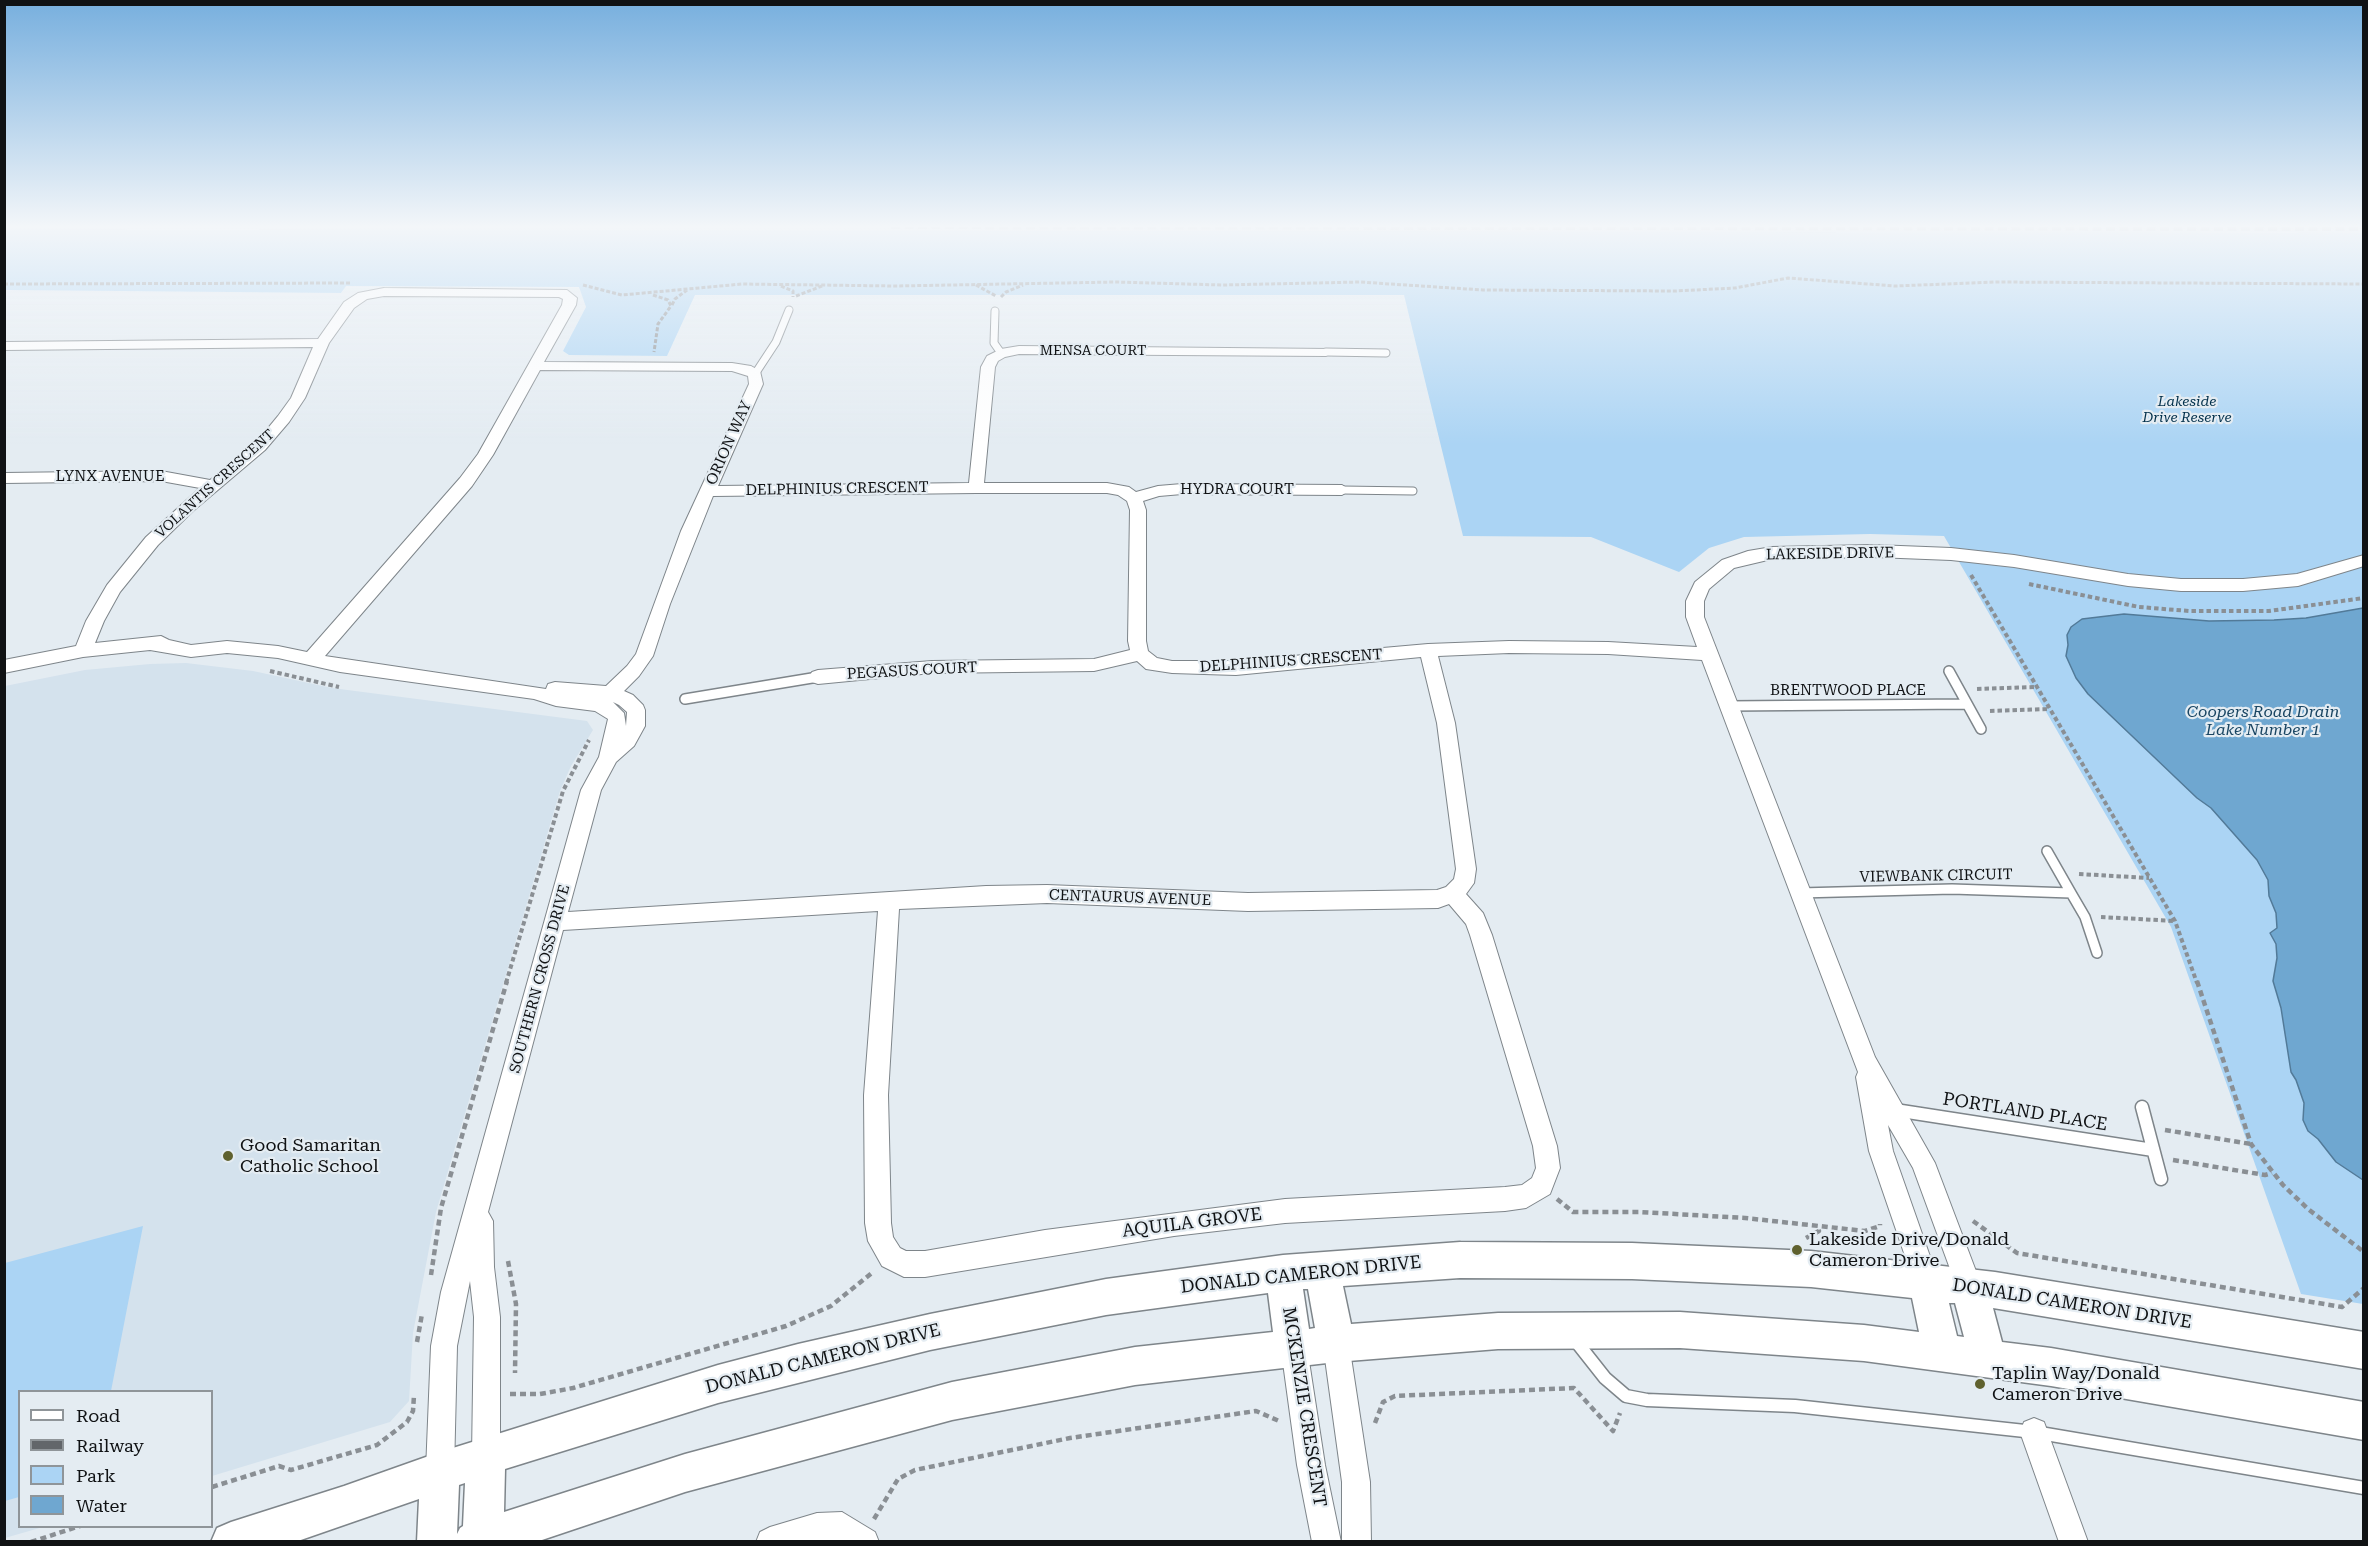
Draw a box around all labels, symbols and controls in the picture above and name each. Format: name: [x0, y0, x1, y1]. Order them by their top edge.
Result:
street label: MENSA COURT: [1040, 343, 1146, 359]
park label: Lakeside Drive Reserve: [2142, 394, 2232, 426]
street label: ORION WAY: [702, 398, 756, 488]
street label: VOLANTIS CRESCENT: [152, 426, 278, 542]
street label: LYNX AVENUE: [55, 468, 165, 486]
street label: DELPHINIUS CRESCENT: [745, 478, 929, 500]
street label: HYDRA COURT: [1180, 481, 1294, 499]
street label: LAKESIDE DRIVE: [1766, 544, 1894, 564]
street label: DELPHINIUS CRESCENT: [1199, 646, 1383, 676]
street label: PEGASUS COURT: [846, 659, 978, 683]
street label: BRENTWOOD PLACE: [1770, 682, 1926, 700]
water label: Coopers Road Drain Lake Number 1: [2187, 702, 2339, 740]
street label: VIEWBANK CIRCUIT: [1859, 866, 2013, 886]
street label: SOUTHERN CROSS DRIVE: [506, 883, 574, 1075]
street label: CENTAURUS AVENUE: [1049, 886, 1211, 910]
street label: PORTLAND PLACE: [1941, 1088, 2109, 1136]
place label: Good Samaritan Catholic School: [240, 1135, 381, 1178]
marker: Good Samaritan Catholic School: [221, 1149, 235, 1163]
street label: AQUILA GROVE: [1121, 1204, 1263, 1242]
place label: Lakeside Drive/Donald Cameron Drive: [1809, 1229, 2009, 1272]
marker: Lakeside Drive/Donald Cameron Drive: [1790, 1243, 1804, 1257]
street label: DONALD CAMERON DRIVE: [1180, 1252, 1422, 1298]
street label: DONALD CAMERON DRIVE: [1951, 1274, 2193, 1334]
street label: MCKENZIE CRESCENT: [1278, 1306, 1330, 1508]
street label: DONALD CAMERON DRIVE: [703, 1319, 943, 1399]
place label: Taplin Way/Donald Cameron Drive: [1992, 1363, 2160, 1406]
marker: Taplin Way/Donald Cameron Drive: [1973, 1377, 1987, 1391]
legend: [18, 1390, 213, 1528]
text: Road: [76, 1405, 120, 1426]
text: Railway: [76, 1435, 144, 1456]
text: Park: [76, 1465, 116, 1486]
text: Water: [76, 1495, 127, 1516]

